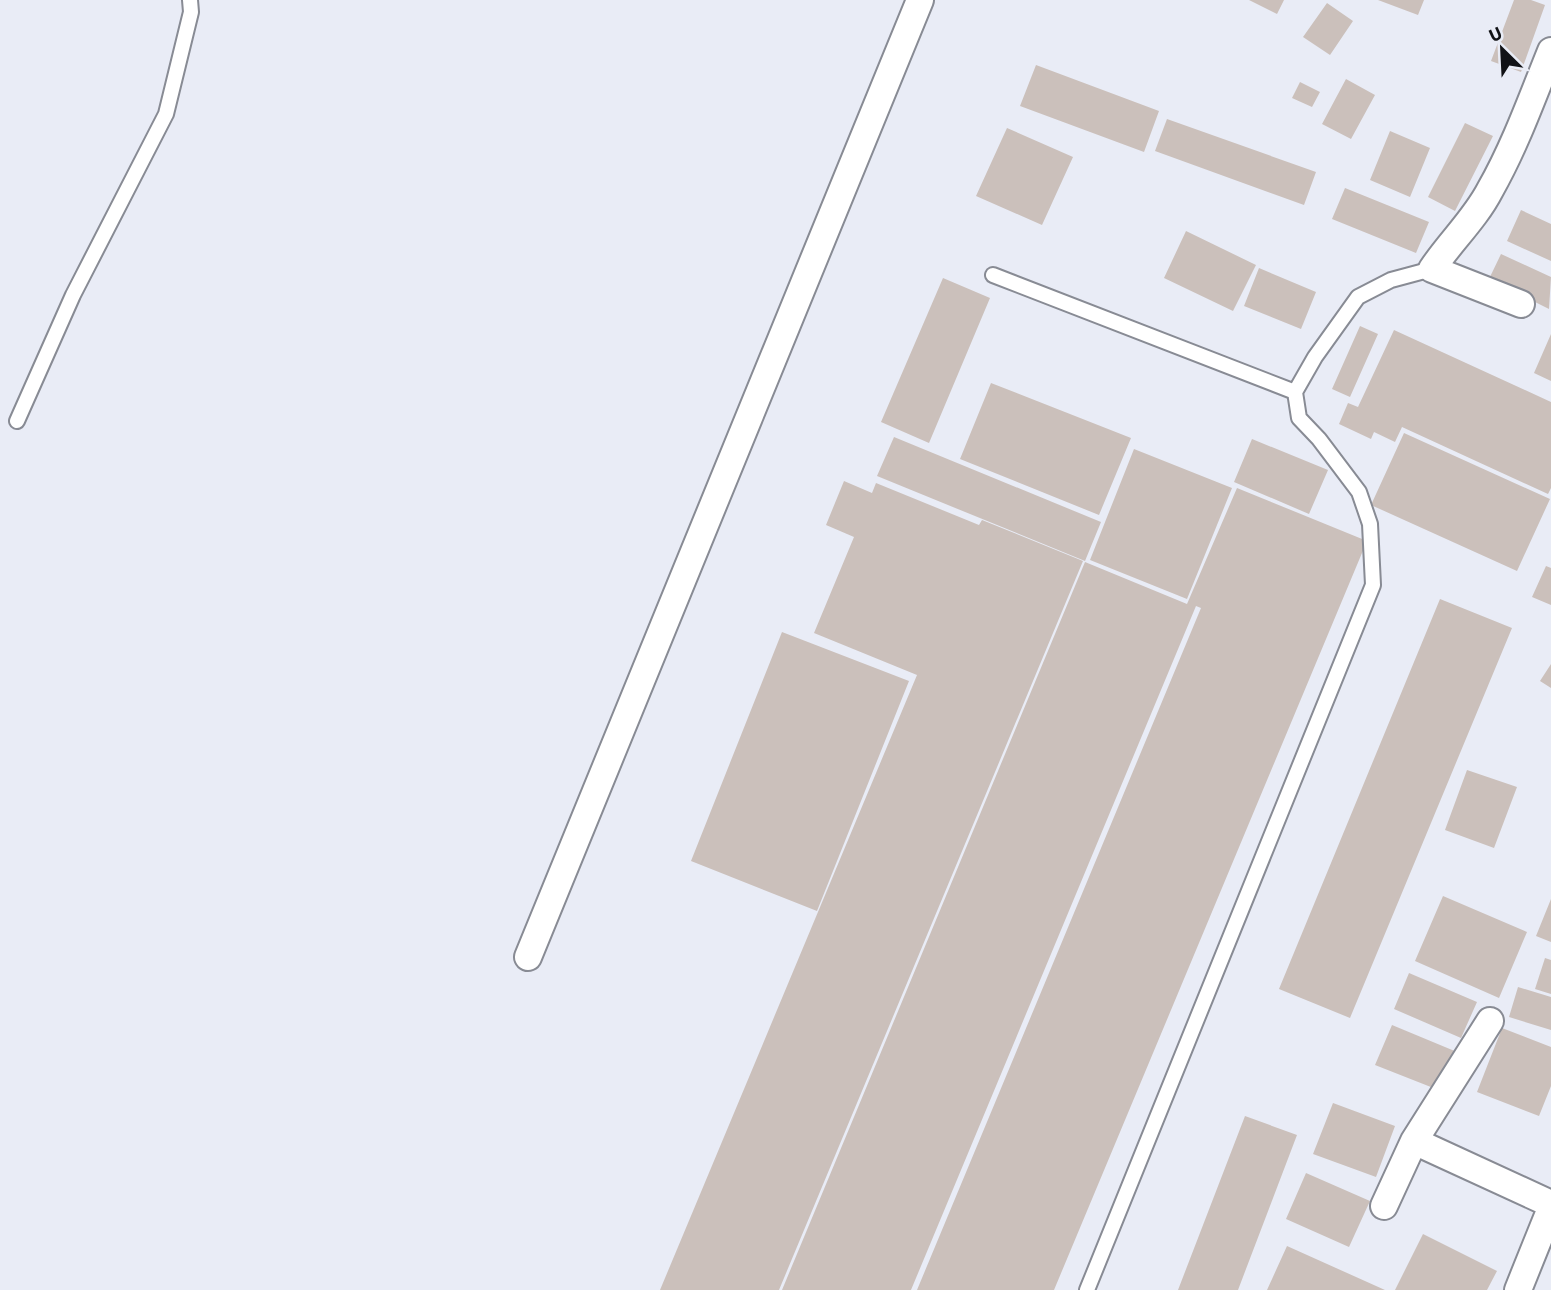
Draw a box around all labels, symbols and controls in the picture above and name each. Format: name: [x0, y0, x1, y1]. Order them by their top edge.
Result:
north arrow: [1467, 14, 1537, 84]
text: U: [1484, 20, 1507, 50]

